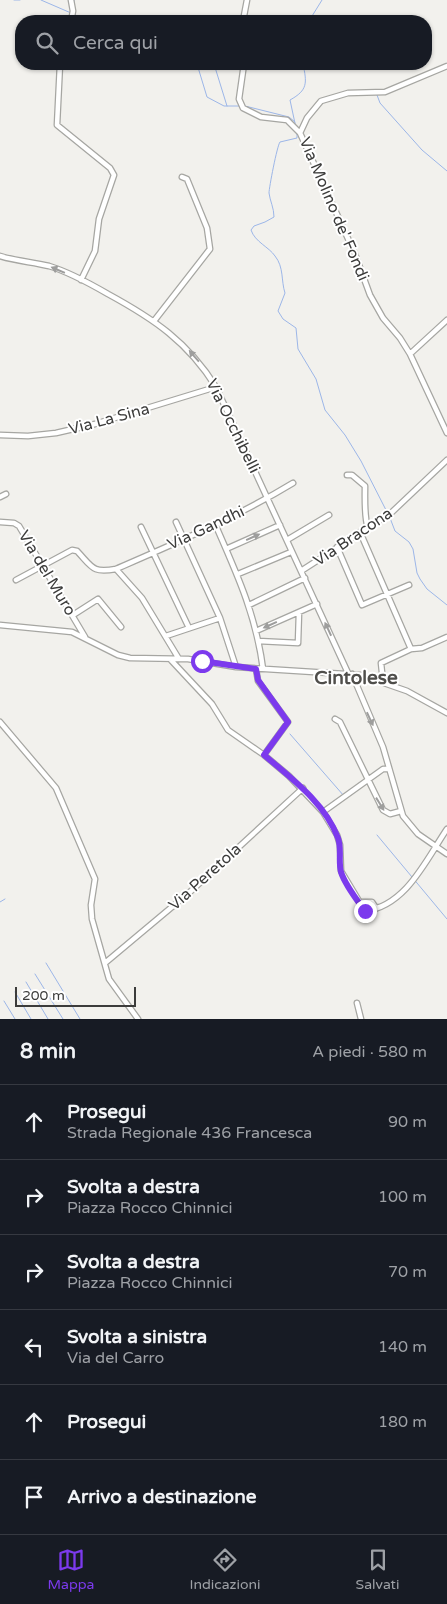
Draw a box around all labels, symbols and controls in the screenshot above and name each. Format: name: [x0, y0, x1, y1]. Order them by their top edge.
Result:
search box: [15, 15, 432, 70]
icon: search: [33, 29, 61, 57]
text: Cerca qui: [73, 32, 158, 54]
street label: Via Molino de' Fondi: [295, 134, 373, 284]
one-way arrow: [50, 266, 65, 273]
one-way arrow: [188, 350, 200, 362]
street label: Via Occhibelli: [202, 376, 264, 476]
street label: Via La Sina: [66, 399, 152, 439]
street label: Via Gandhi: [164, 501, 248, 555]
street label: Via Bracona: [310, 503, 396, 571]
street label: Via del Muro: [14, 527, 80, 619]
one-way arrow: [246, 533, 260, 541]
one-way arrow: [263, 621, 277, 629]
one-way arrow: [324, 622, 332, 636]
route start: [191, 650, 214, 673]
district label: Cintolese: [314, 667, 398, 689]
one-way arrow: [366, 712, 374, 726]
one-way arrow: [376, 797, 385, 810]
street label: Via Peretola: [164, 839, 246, 915]
route end: [354, 900, 377, 923]
scale bar: [15, 984, 136, 1007]
text: 200 m: [22, 987, 65, 1004]
text: 8 min: [20, 1039, 76, 1064]
text: A piedi · 580 m: [312, 1042, 427, 1062]
text: Prosegui: [67, 1101, 146, 1123]
icon: ahead: [20, 1108, 48, 1136]
text: 90 m: [388, 1112, 427, 1132]
text: Strada Regionale 436 Francesca: [67, 1123, 312, 1143]
text: Svolta a destra: [67, 1176, 200, 1198]
icon: right: [20, 1183, 48, 1211]
text: 100 m: [378, 1187, 427, 1207]
text: Piazza Rocco Chinnici: [67, 1198, 232, 1218]
text: Svolta a destra: [67, 1251, 200, 1273]
icon: right: [20, 1258, 48, 1286]
text: 70 m: [388, 1262, 427, 1282]
text: Piazza Rocco Chinnici: [67, 1273, 232, 1293]
text: Svolta a sinistra: [67, 1326, 207, 1348]
icon: left: [20, 1333, 48, 1361]
text: 140 m: [378, 1337, 427, 1357]
text: Via del Carro: [67, 1348, 164, 1368]
icon: ahead: [20, 1408, 48, 1436]
text: Prosegui: [67, 1411, 146, 1433]
text: 180 m: [378, 1412, 427, 1432]
icon: arrive: [20, 1483, 48, 1511]
text: Arrivo a destinazione: [67, 1486, 257, 1508]
tab: Mappa: [48, 1546, 94, 1593]
tab: Indicazioni: [190, 1546, 261, 1593]
tab: Salvati: [356, 1546, 399, 1593]

